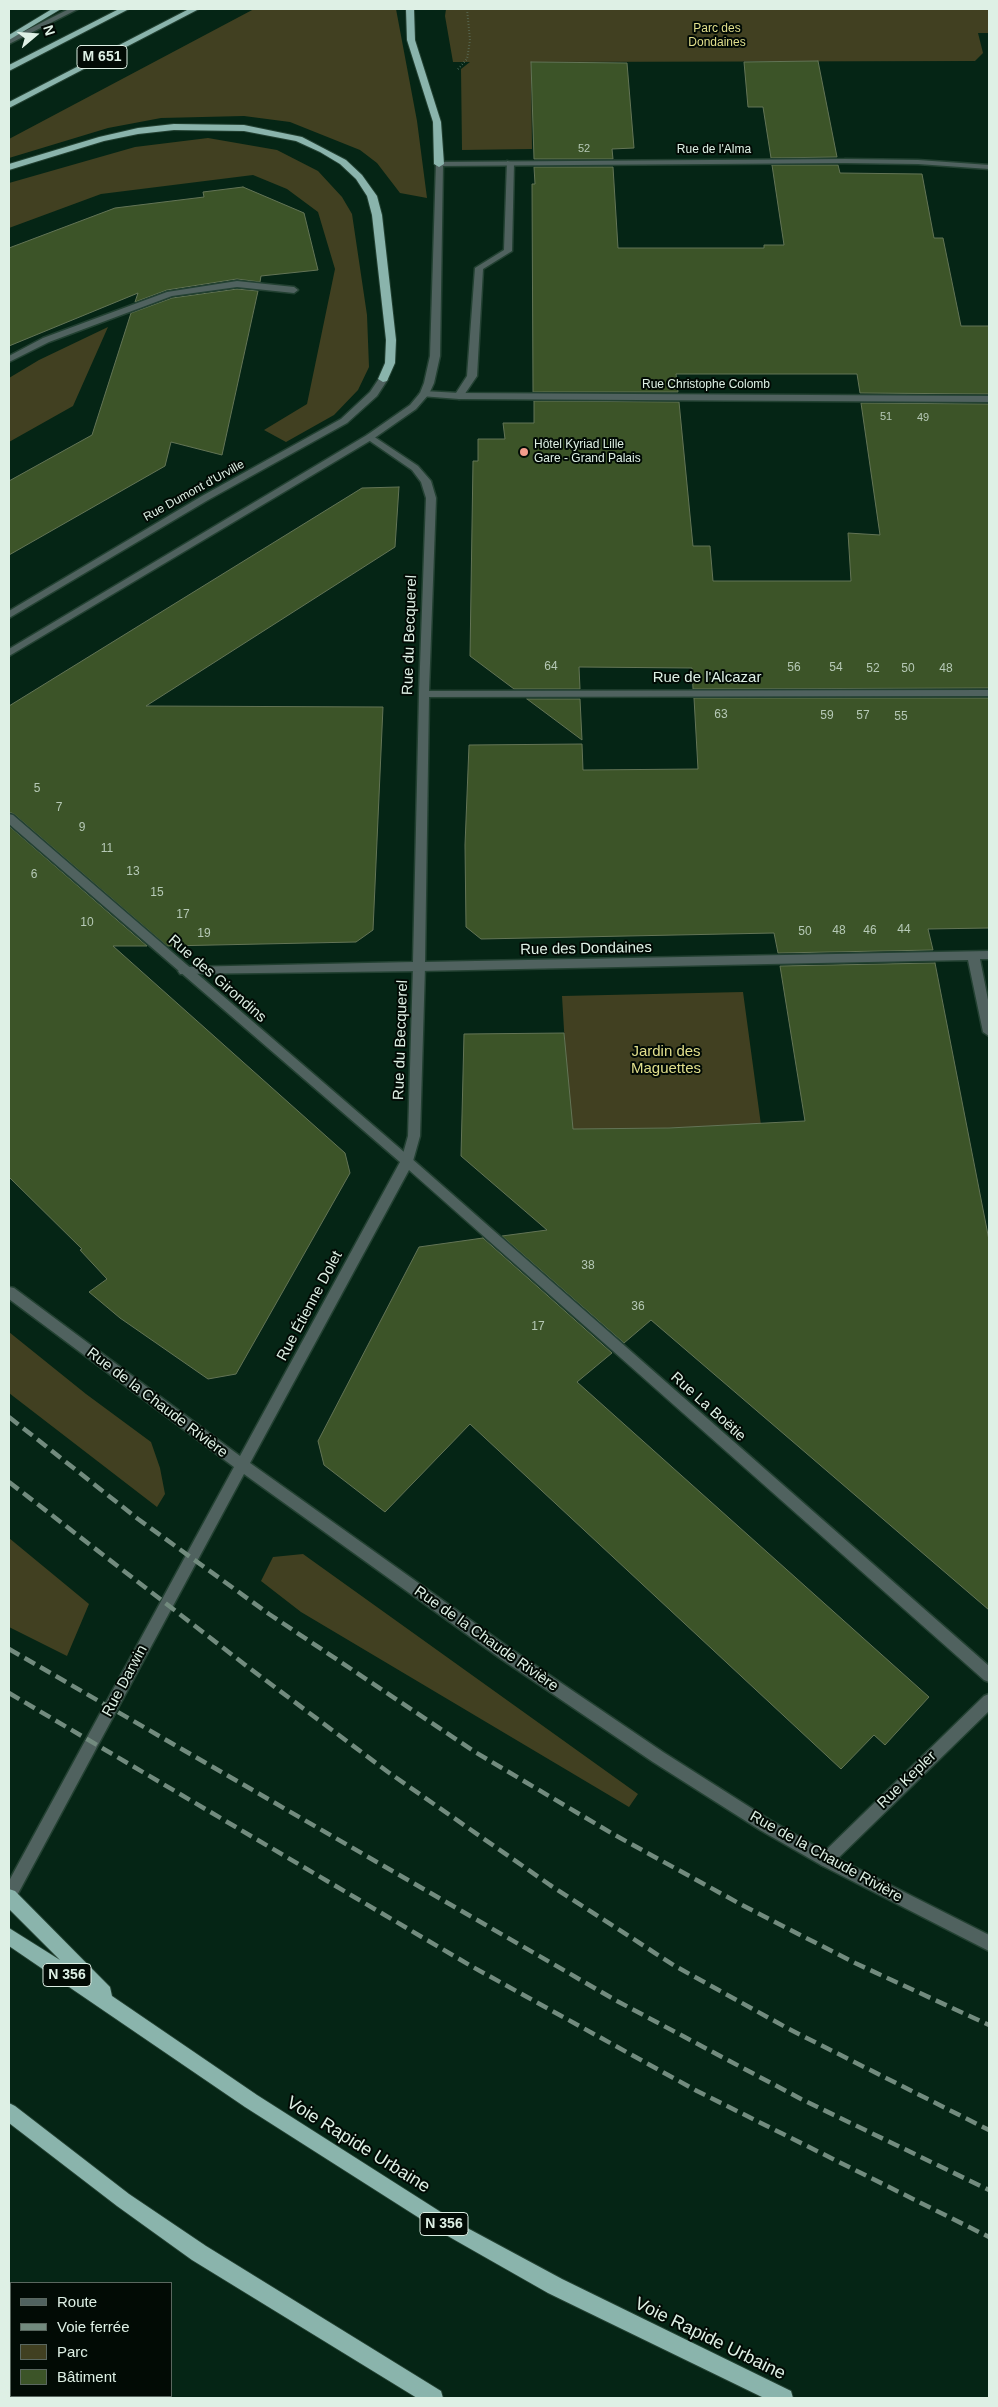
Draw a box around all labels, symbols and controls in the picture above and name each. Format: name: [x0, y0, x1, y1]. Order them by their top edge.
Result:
north arrow: [10, 10, 60, 60]
park label: Parc des Dondaines: [688, 22, 746, 50]
text: N: [40, 23, 58, 38]
road number: M 651: [77, 46, 127, 68]
house number: 52: [578, 142, 590, 156]
street label: Rue de l'Alma: [677, 143, 751, 157]
street label: Rue Christophe Colomb: [642, 378, 770, 392]
house number: 51: [880, 410, 892, 424]
house number: 49: [917, 411, 929, 425]
place label: Hôtel Kyriad Lille Gare - Grand Palais: [534, 438, 641, 466]
marker: Hôtel Kyriad Lille Gare - Grand Palais: [518, 446, 530, 458]
street label: Rue Dumont d'Urville: [141, 457, 247, 525]
street label: Rue du Becquerel: [399, 575, 421, 695]
house number: 64: [544, 660, 558, 674]
house number: 56: [787, 661, 801, 675]
house number: 54: [829, 661, 843, 675]
house number: 52: [866, 662, 880, 676]
house number: 50: [901, 662, 915, 676]
house number: 48: [939, 662, 953, 676]
street label: Rue de l'Alcazar: [653, 669, 761, 687]
house number: 63: [714, 708, 728, 722]
house number: 59: [820, 709, 834, 723]
house number: 57: [856, 709, 870, 723]
house number: 55: [894, 710, 908, 724]
house number: 5: [34, 782, 40, 796]
house number: 7: [56, 801, 62, 815]
house number: 9: [79, 821, 85, 835]
house number: 11: [101, 842, 113, 856]
house number: 13: [126, 865, 140, 879]
house number: 6: [31, 868, 37, 882]
house number: 15: [150, 886, 164, 900]
house number: 17: [176, 908, 190, 922]
house number: 10: [80, 916, 94, 930]
house number: 44: [897, 923, 911, 937]
house number: 48: [832, 924, 846, 938]
house number: 46: [863, 924, 877, 938]
house number: 50: [798, 925, 812, 939]
house number: 19: [197, 927, 211, 941]
street label: Rue des Girondins: [164, 931, 270, 1027]
street label: Rue des Dondaines: [520, 939, 652, 959]
street label: Rue du Becquerel: [390, 980, 412, 1100]
park label: Jardin des Maguettes: [631, 1043, 701, 1078]
street label: Rue Étienne Dolet: [273, 1248, 347, 1364]
house number: 38: [581, 1259, 595, 1273]
house number: 36: [631, 1300, 645, 1314]
house number: 17: [531, 1320, 545, 1334]
street label: Rue de la Chaude Rivière: [83, 1344, 231, 1462]
street label: Rue La Boëtie: [667, 1369, 749, 1445]
street label: Rue de la Chaude Rivière: [410, 1582, 562, 1696]
street label: Rue Darwin: [99, 1642, 151, 1720]
street label: Rue Kepler: [874, 1747, 940, 1813]
street label: Rue de la Chaude Rivière: [747, 1807, 905, 1907]
road number: N 356: [43, 1964, 91, 1986]
street label: Voie Rapide Urbaine: [282, 2092, 434, 2198]
road number: N 356: [420, 2212, 468, 2236]
legend: [10, 2282, 172, 2397]
text: Route: [57, 2293, 97, 2310]
street label: Voie Rapide Urbaine: [631, 2293, 789, 2385]
text: Voie ferrée: [57, 2318, 130, 2335]
text: Parc: [57, 2343, 88, 2360]
text: Bâtiment: [57, 2368, 116, 2385]

